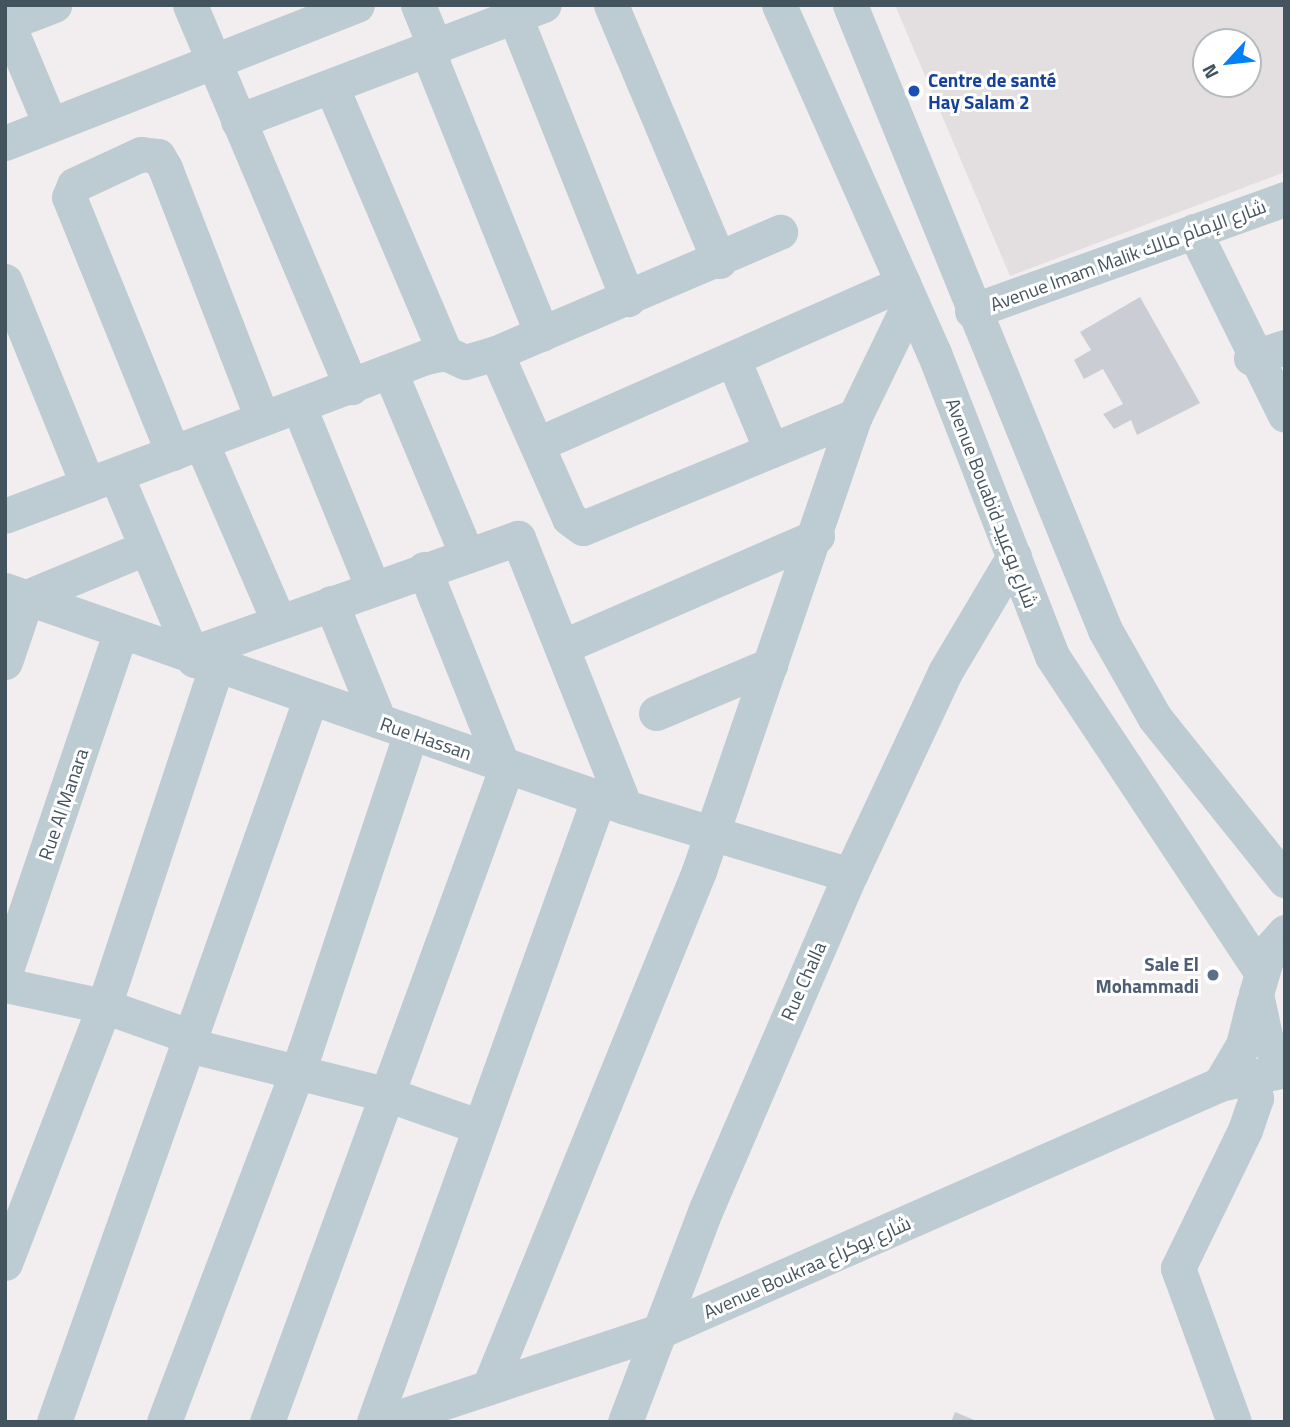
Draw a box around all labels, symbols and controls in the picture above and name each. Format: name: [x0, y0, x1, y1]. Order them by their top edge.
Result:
north arrow: [1192, 28, 1262, 98]
text: N: [1194, 59, 1226, 84]
place label: Centre de santé Hay Salam 2: [928, 69, 1056, 113]
marker: Centre de santé Hay Salam 2: [906, 83, 922, 99]
street label: Avenue Imam Malik شارع الإمام مالك: [987, 194, 1269, 316]
street label: Avenue Bouabid شارع بوعبيد: [941, 395, 1043, 611]
street label: Rue Hassan: [377, 712, 475, 764]
street label: Rue Al Manara: [33, 745, 93, 863]
street label: Rue Challa: [776, 938, 830, 1024]
place label: Sale El Mohammadi: [1096, 953, 1199, 997]
marker: Sale El Mohammadi: [1205, 967, 1221, 983]
street label: Avenue Boukraa شارع بوكراع: [700, 1211, 914, 1323]

